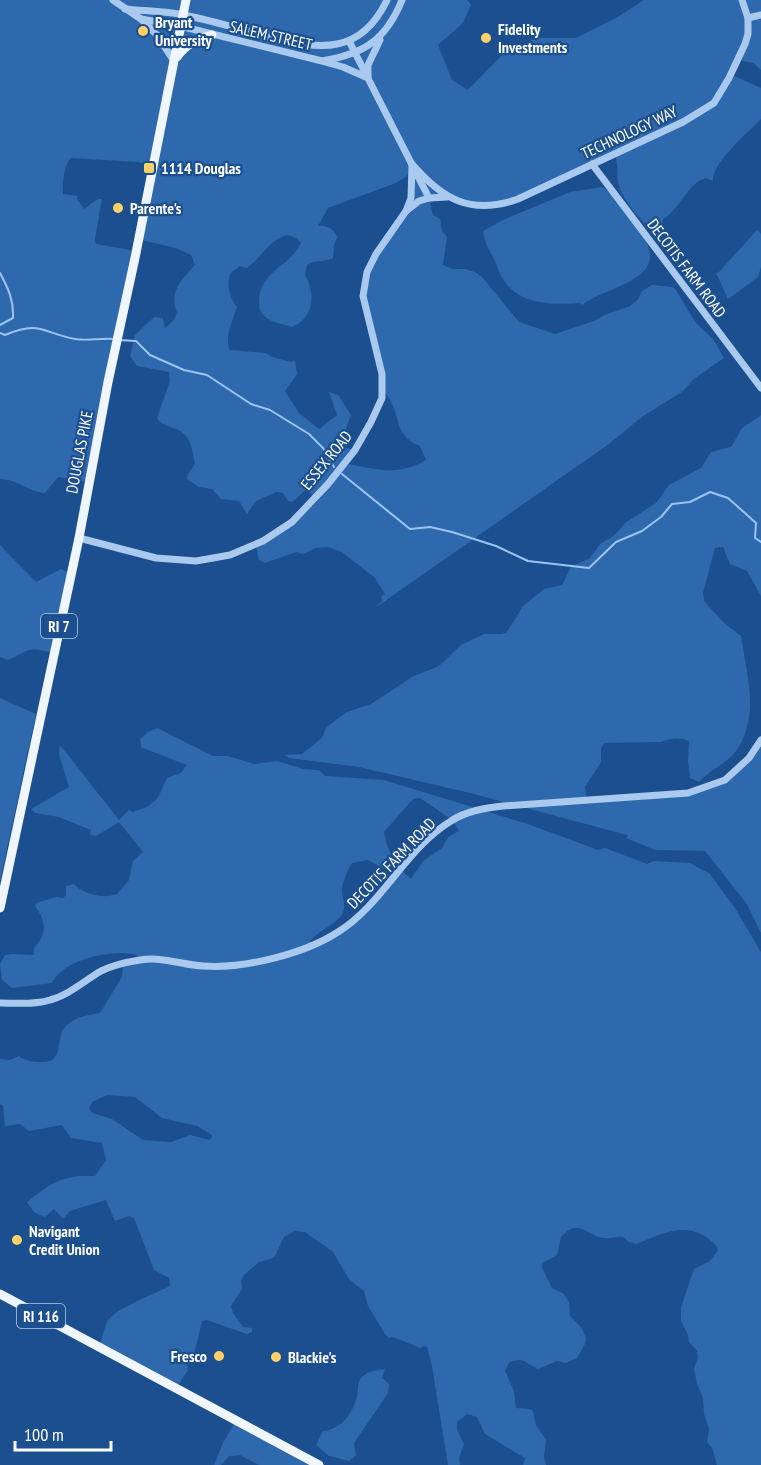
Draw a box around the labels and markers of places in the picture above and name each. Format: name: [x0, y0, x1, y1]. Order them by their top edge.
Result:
place label: Bryant University: [155, 12, 212, 50]
place label: Fidelity Investments: [498, 19, 568, 57]
marker: Bryant University: [136, 24, 150, 38]
marker: Fidelity Investments: [479, 31, 493, 45]
place label: 1114 Douglas: [161, 158, 241, 178]
marker: 1114 Douglas: [142, 161, 156, 175]
place label: Parente's: [130, 198, 182, 218]
marker: Parente's: [111, 201, 125, 215]
place label: Navigant Credit Union: [29, 1221, 100, 1259]
marker: Navigant Credit Union: [10, 1233, 24, 1247]
place label: Fresco: [171, 1346, 207, 1366]
place label: Blackie's: [288, 1347, 337, 1367]
marker: Fresco: [212, 1349, 226, 1363]
marker: Blackie's: [269, 1350, 283, 1364]

